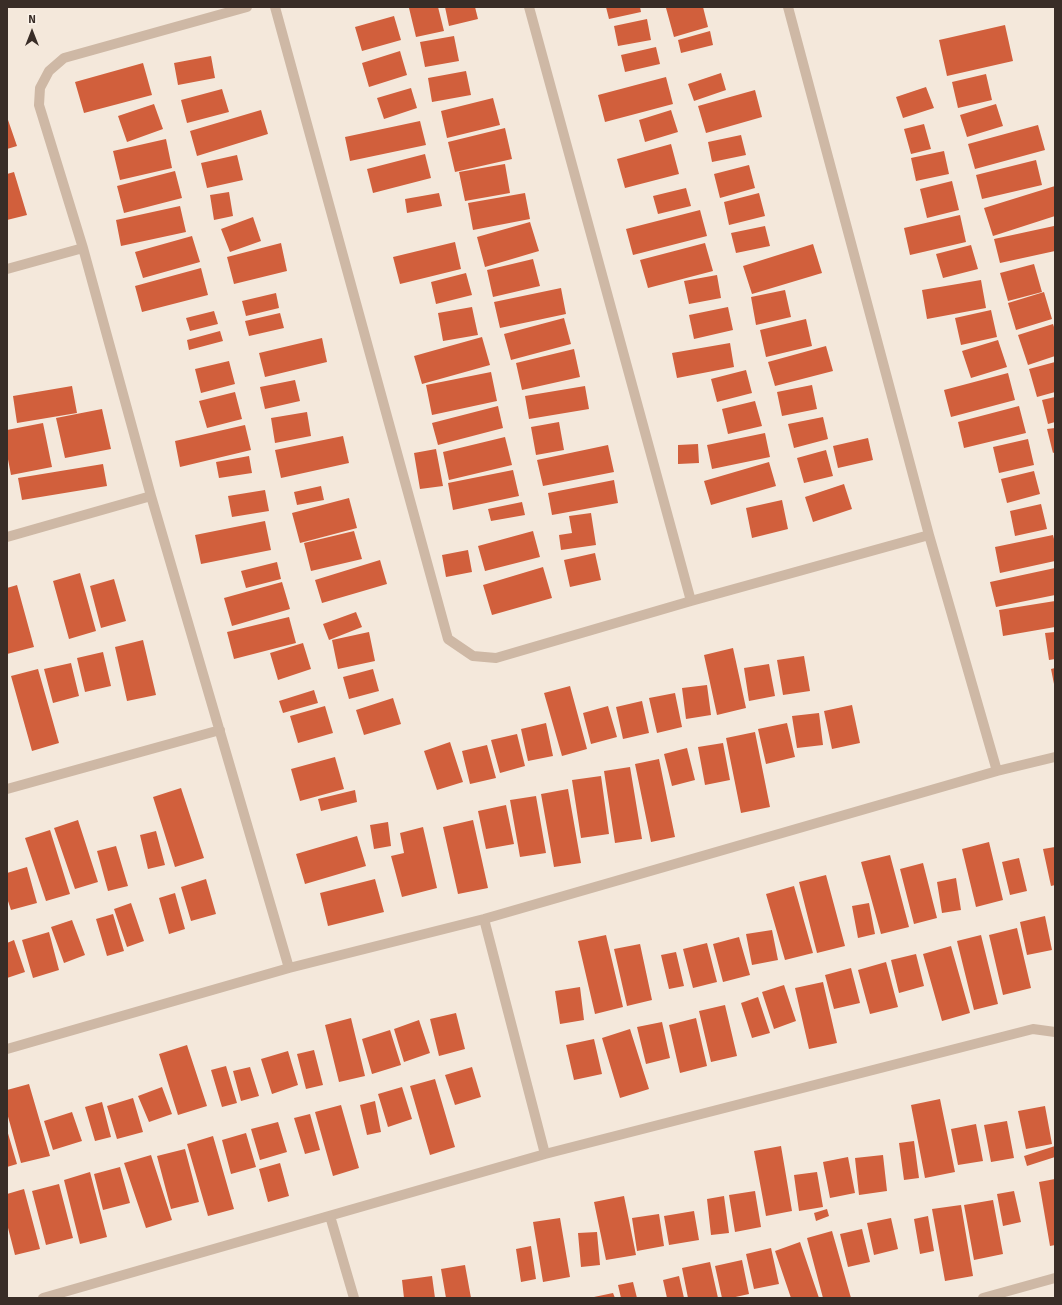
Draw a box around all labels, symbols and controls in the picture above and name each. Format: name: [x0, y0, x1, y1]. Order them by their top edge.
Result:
north arrow: [12, 12, 52, 52]
text: N: [28, 13, 36, 26]

